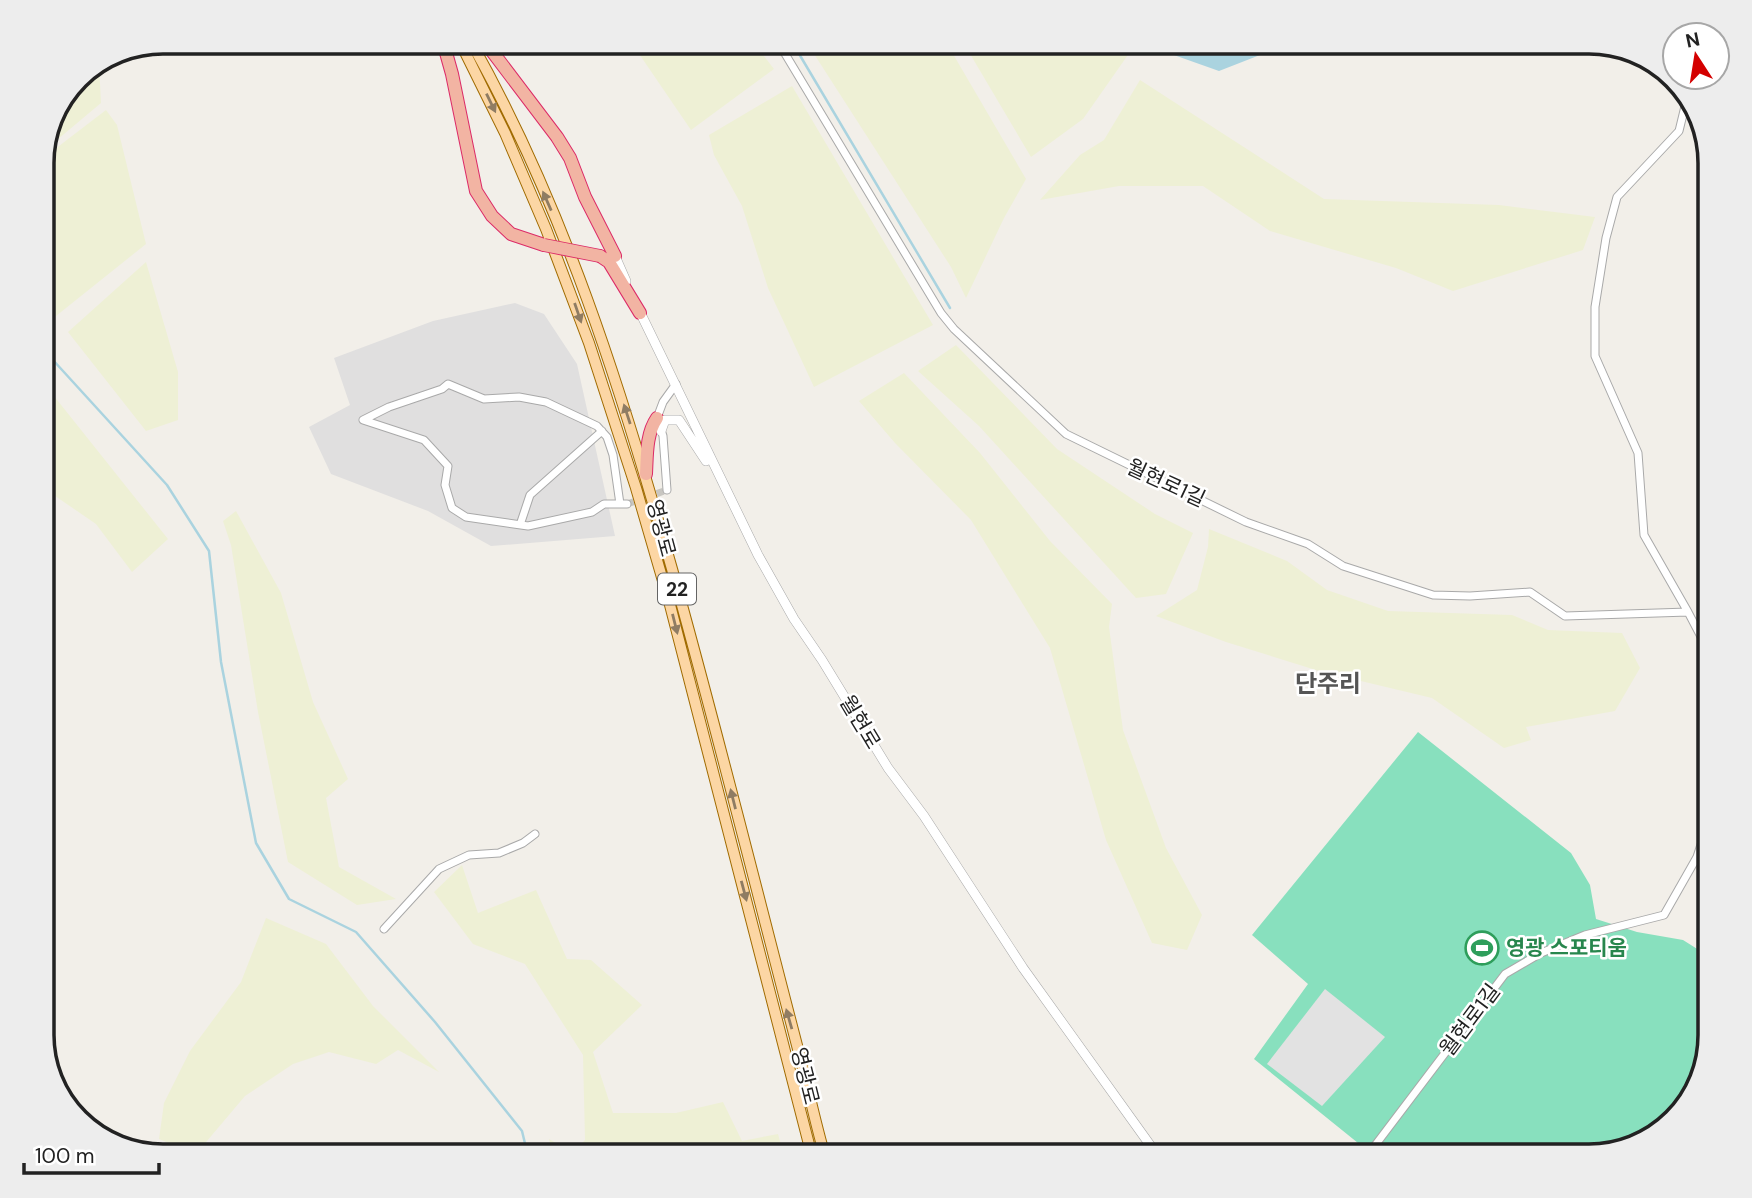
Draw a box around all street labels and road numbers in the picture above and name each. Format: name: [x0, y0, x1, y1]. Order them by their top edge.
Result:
street label: 월현로1길: [1122, 453, 1210, 513]
street label: 영광로: [640, 496, 682, 560]
road number: 22: [658, 574, 696, 604]
street label: 월현로: [833, 690, 887, 754]
street label: 월현로1길: [1434, 978, 1506, 1062]
street label: 영광로: [784, 1044, 826, 1108]

